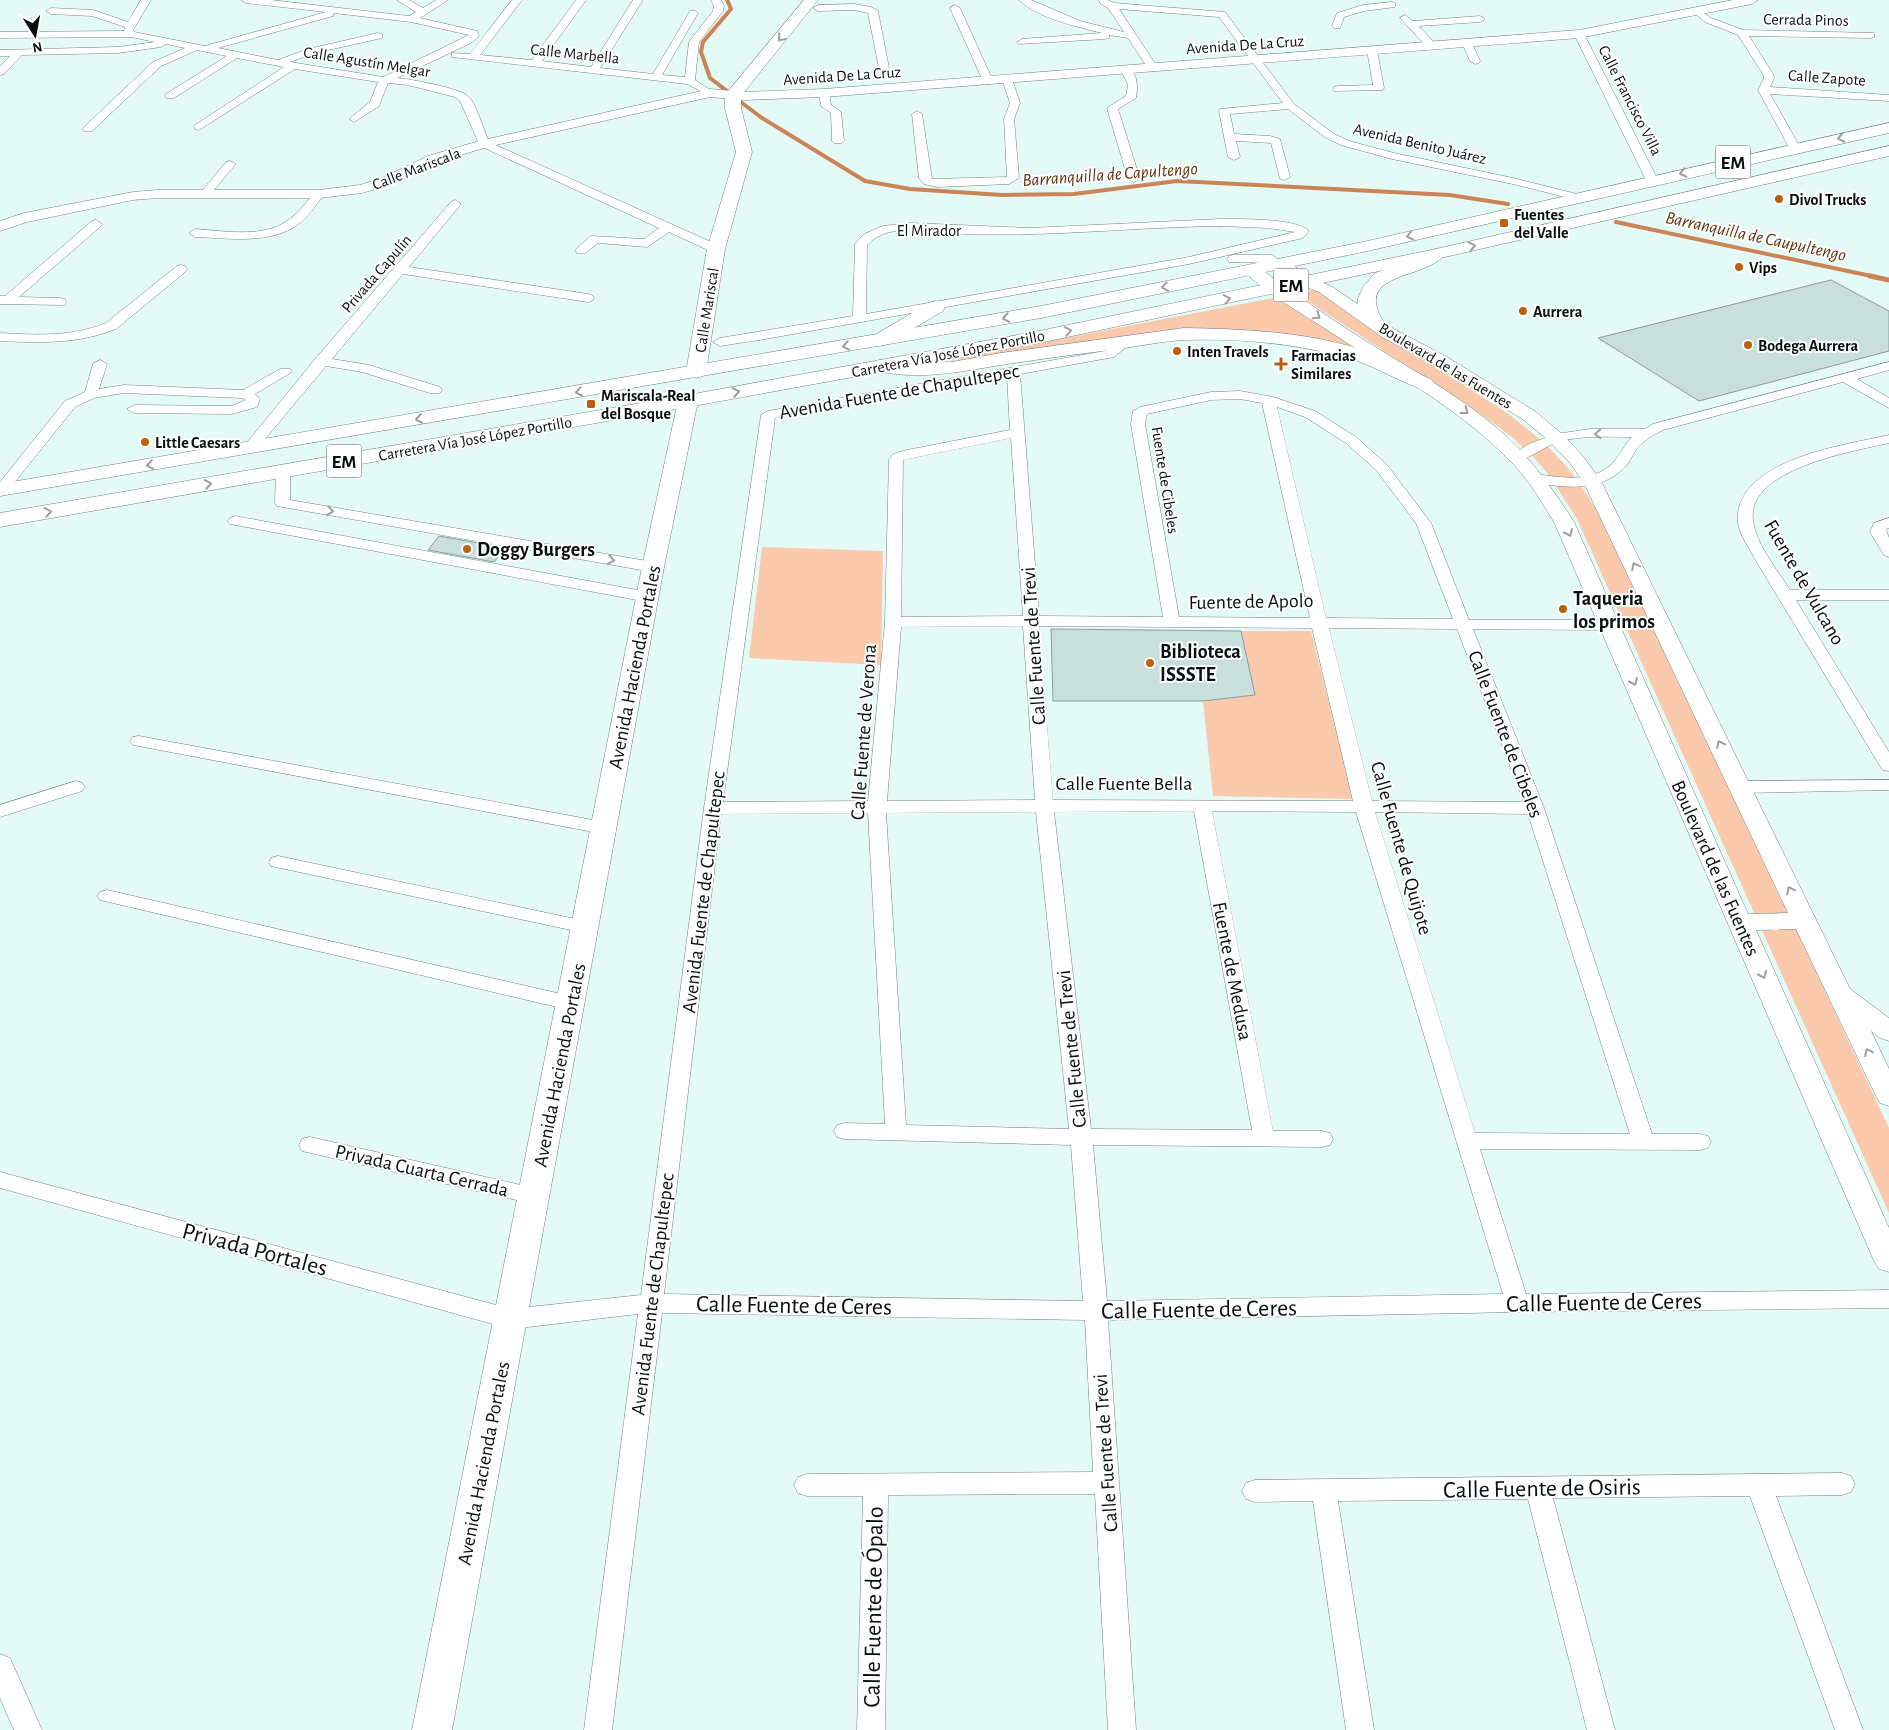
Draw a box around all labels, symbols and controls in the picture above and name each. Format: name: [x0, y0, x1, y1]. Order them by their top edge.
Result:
north arrow: [10, 10, 60, 60]
street label: Cerrada Pinos: [1763, 11, 1849, 29]
one-way arrow: [778, 32, 787, 41]
street label: Avenida De La Cruz: [1186, 33, 1305, 57]
text: N: [31, 39, 43, 55]
street label: Calle Marbella: [530, 41, 620, 67]
street label: Calle Francisco Villa: [1595, 43, 1665, 158]
street label: Calle Agustín Melgar: [302, 44, 432, 80]
street label: Avenida De La Cruz: [783, 64, 902, 88]
street label: Calle Zapote: [1788, 67, 1866, 89]
street label: Avenida Benito Juárez: [1352, 121, 1488, 167]
one-way arrow: [1837, 132, 1846, 143]
street label: Calle Mariscala: [370, 145, 463, 193]
road number: EM: [1716, 146, 1750, 178]
water label: Barranquilla de Capultengo: [1022, 160, 1198, 190]
one-way arrow: [1678, 168, 1687, 178]
place label: Divol Trucks: [1789, 192, 1866, 208]
marker: Divol Trucks: [1773, 193, 1785, 205]
place label: Fuentes del Valle: [1514, 207, 1569, 241]
water label: Barranquilla de Caupultengo: [1664, 209, 1848, 265]
marker: Fuentes del Valle: [1498, 217, 1510, 229]
street label: El Mirador: [897, 223, 962, 239]
one-way arrow: [1405, 230, 1414, 241]
street label: Privada Capulín: [339, 232, 415, 316]
one-way arrow: [1467, 241, 1476, 252]
place label: Vips: [1749, 260, 1777, 276]
marker: Vips: [1733, 261, 1745, 273]
street label: Calle Mariscal: [692, 267, 722, 354]
road number: EM: [1274, 268, 1308, 302]
one-way arrow: [1161, 281, 1170, 292]
one-way arrow: [1223, 294, 1232, 304]
place label: Aurrera: [1533, 304, 1583, 320]
marker: Aurrera: [1517, 305, 1529, 317]
one-way arrow: [1311, 310, 1321, 319]
one-way arrow: [1001, 312, 1010, 322]
street label: Boulevard de las Fuentes: [1376, 320, 1515, 412]
one-way arrow: [1064, 326, 1073, 337]
street label: Carretera Vía José López Portillo: [850, 327, 1046, 381]
place label: Bodega Aurrera: [1758, 338, 1858, 354]
marker: Bodega Aurrera: [1742, 339, 1754, 351]
one-way arrow: [841, 340, 850, 350]
place label: Inten Travels: [1187, 344, 1269, 360]
marker: Inten Travels: [1171, 345, 1183, 357]
place label: Farmacias Similares: [1291, 348, 1356, 382]
marker: Farmacias Similares: [1275, 358, 1287, 370]
street label: Avenida Fuente de Chapultepec: [778, 361, 1021, 423]
one-way arrow: [574, 386, 583, 396]
place label: Mariscala-Real del Bosque: [601, 388, 695, 422]
one-way arrow: [732, 388, 741, 398]
marker: Mariscala-Real del Bosque: [585, 398, 597, 410]
one-way arrow: [1459, 405, 1468, 413]
one-way arrow: [414, 413, 422, 424]
street label: Carretera Vía José López Portillo: [377, 414, 573, 464]
street label: Fuente de Cibeles: [1149, 425, 1181, 535]
one-way arrow: [1593, 429, 1601, 439]
place label: Little Caesars: [155, 435, 240, 451]
marker: Little Caesars: [139, 436, 151, 448]
road number: EM: [326, 444, 362, 478]
one-way arrow: [146, 459, 155, 469]
one-way arrow: [204, 480, 213, 490]
one-way arrow: [326, 506, 335, 516]
one-way arrow: [44, 508, 52, 518]
street label: Fuente de Vulcano: [1760, 516, 1848, 649]
one-way arrow: [1562, 528, 1573, 537]
place label: Doggy Burgers: [477, 540, 595, 560]
marker: Doggy Burgers: [461, 543, 473, 555]
one-way arrow: [607, 555, 616, 565]
one-way arrow: [1631, 562, 1641, 571]
street label: Avenida Hacienda Portales: [605, 564, 665, 771]
street label: Calle Fuente de Trevi: [1018, 566, 1050, 726]
place label: Taqueria los primos: [1573, 589, 1655, 632]
street label: Fuente de Apolo: [1188, 591, 1314, 613]
marker: Taqueria los primos: [1557, 603, 1569, 615]
place label: Biblioteca ISSSTE: [1160, 642, 1241, 685]
street label: Calle Fuente de Verona: [848, 643, 880, 821]
street label: Calle Fuente de Cibeles: [1464, 648, 1546, 821]
marker: Biblioteca ISSSTE: [1144, 657, 1156, 669]
one-way arrow: [1627, 677, 1638, 686]
one-way arrow: [1716, 740, 1726, 749]
street label: Calle Fuente de Quijote: [1367, 759, 1435, 937]
street label: Avenida Fuente de Chapultepec: [679, 770, 729, 1014]
street label: Calle Fuente Bella: [1056, 774, 1193, 794]
street label: Boulevard de las Fuentes: [1667, 778, 1763, 959]
one-way arrow: [1786, 886, 1796, 895]
street label: Fuente de Medusa: [1209, 900, 1255, 1042]
street label: Avenida Hacienda Portales: [530, 962, 590, 1169]
street label: Calle Fuente de Trevi: [1054, 969, 1090, 1129]
one-way arrow: [1756, 970, 1767, 979]
one-way arrow: [1864, 1049, 1874, 1058]
street label: Privada Cuarta Cerrada: [333, 1141, 510, 1201]
street label: Avenida Fuente de Chapultepec: [628, 1172, 678, 1416]
street label: Privada Portales: [179, 1219, 330, 1281]
street label: Calle Fuente de Ceres: [1506, 1289, 1702, 1317]
street label: Calle Fuente de Ceres: [696, 1292, 892, 1320]
street label: Calle Fuente de Ceres: [1101, 1296, 1297, 1324]
street label: Avenida Hacienda Portales: [454, 1360, 514, 1567]
street label: Calle Fuente de Trevi: [1090, 1373, 1122, 1533]
street label: Calle Fuente de Osiris: [1443, 1475, 1641, 1503]
street label: Calle Fuente de Ópalo: [858, 1506, 888, 1708]

